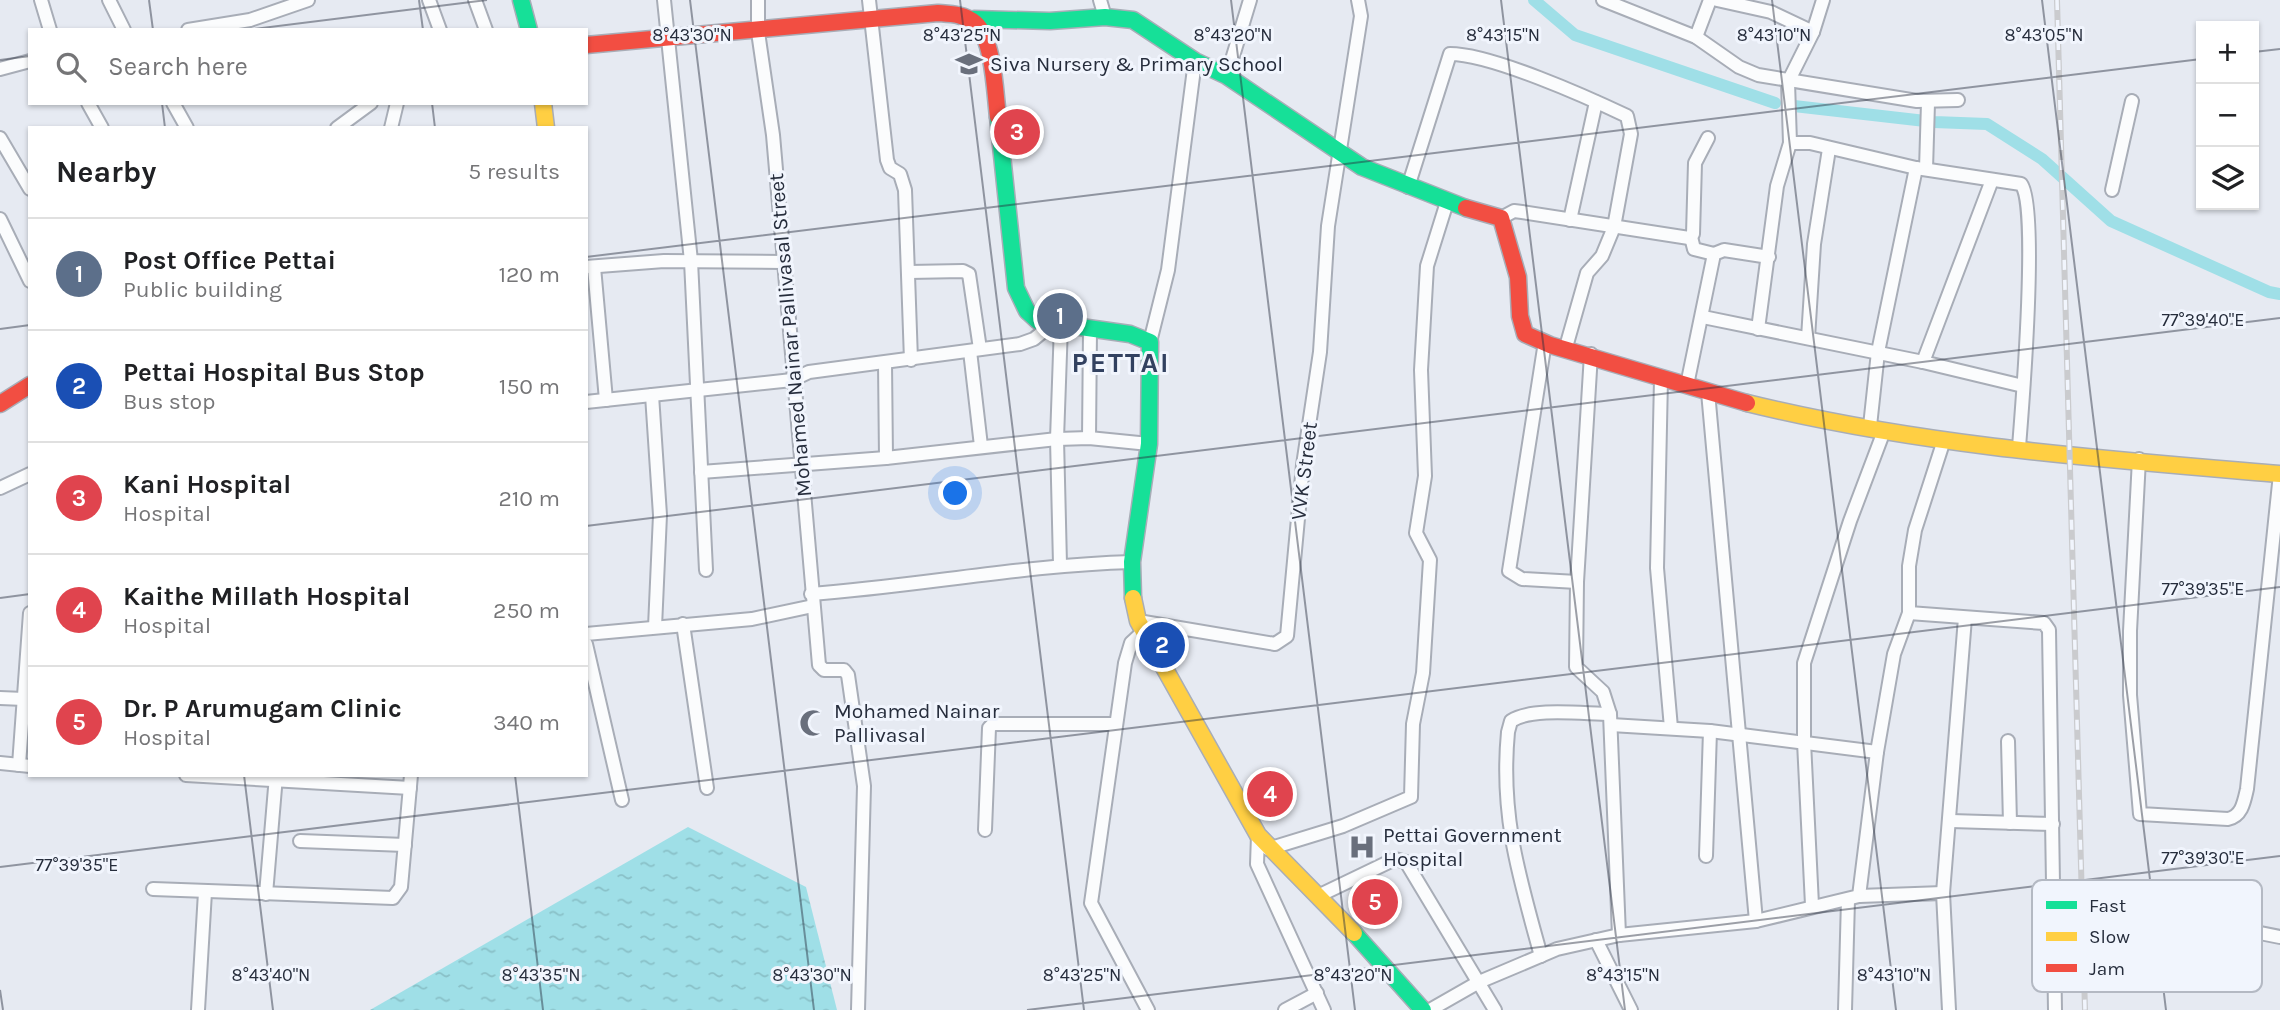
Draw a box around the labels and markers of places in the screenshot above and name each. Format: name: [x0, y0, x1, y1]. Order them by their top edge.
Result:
school or university icon: Siva Nursery & Primary School: [954, 49, 984, 79]
place label: Siva Nursery & Primary School: [990, 52, 1283, 76]
pin: 3: [994, 106, 1040, 158]
pin: 1: [1037, 290, 1083, 342]
pin: 2: [1139, 619, 1185, 671]
place label: Mohamed Nainar Pallivasal: [834, 699, 1000, 747]
mosque icon: Mohamed Nainar Pallivasal: [798, 708, 828, 738]
pin: 4: [1247, 768, 1293, 820]
place label: Pettai Government Hospital: [1383, 823, 1562, 871]
hospital icon: Pettai Government Hospital: [1347, 832, 1377, 862]
pin: 5: [1352, 876, 1398, 928]

